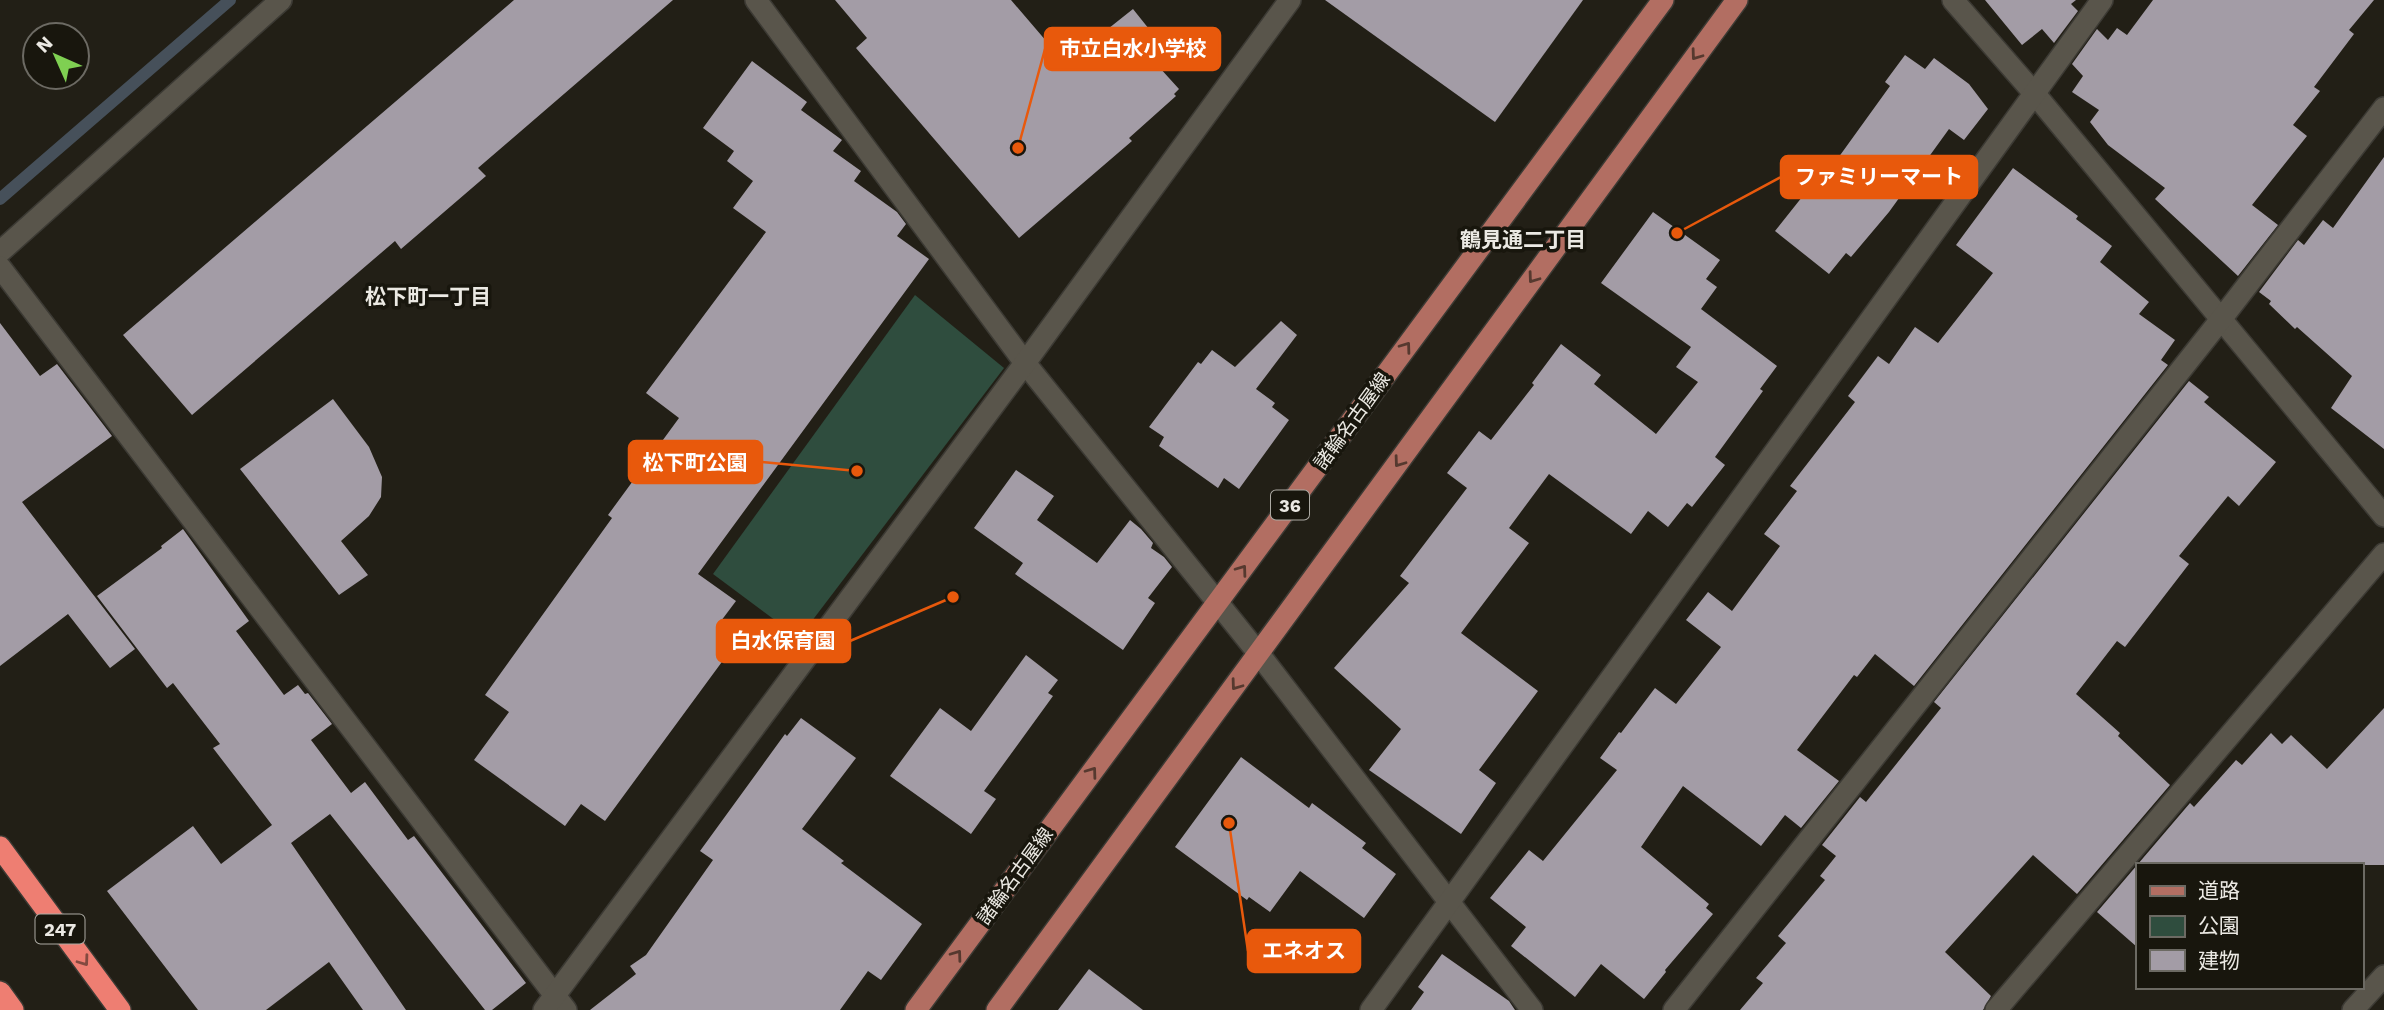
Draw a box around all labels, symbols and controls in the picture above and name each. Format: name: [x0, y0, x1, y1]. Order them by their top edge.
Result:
north arrow: [21, 21, 91, 91]
callout: 市立白水小学校: [1045, 28, 1220, 70]
text: N: [31, 31, 57, 57]
text: 市立白水小学校: [1060, 36, 1207, 61]
one-way arrow: [1692, 47, 1705, 60]
callout: ファミリーマート: [1781, 156, 1977, 198]
text: ファミリーマート: [1795, 164, 1963, 189]
district label: 鶴見通二丁目: [1460, 227, 1586, 252]
one-way arrow: [1529, 270, 1541, 283]
district label: 松下町一丁目: [365, 284, 491, 309]
one-way arrow: [1398, 342, 1411, 355]
street label: 諸輪名古屋線: [1309, 368, 1395, 474]
callout: 松下町公園: [629, 441, 762, 483]
text: 松下町公園: [643, 450, 748, 475]
one-way arrow: [1395, 454, 1407, 467]
road number: 36: [1271, 490, 1309, 520]
one-way arrow: [1234, 565, 1246, 577]
callout: 白水保育園: [717, 620, 850, 662]
text: 白水保育園: [731, 628, 836, 653]
one-way arrow: [1231, 677, 1244, 690]
one-way arrow: [1084, 767, 1096, 780]
street label: 諸輪名古屋線: [972, 823, 1058, 929]
legend: [2136, 863, 2363, 989]
text: 道路: [2198, 878, 2240, 903]
text: 公園: [2198, 913, 2240, 938]
road number: 247: [36, 914, 84, 944]
callout: エネオス: [1248, 930, 1360, 972]
text: エネオス: [1262, 938, 1346, 963]
text: 建物: [2198, 948, 2240, 973]
one-way arrow: [949, 950, 961, 963]
one-way arrow: [76, 953, 88, 966]

